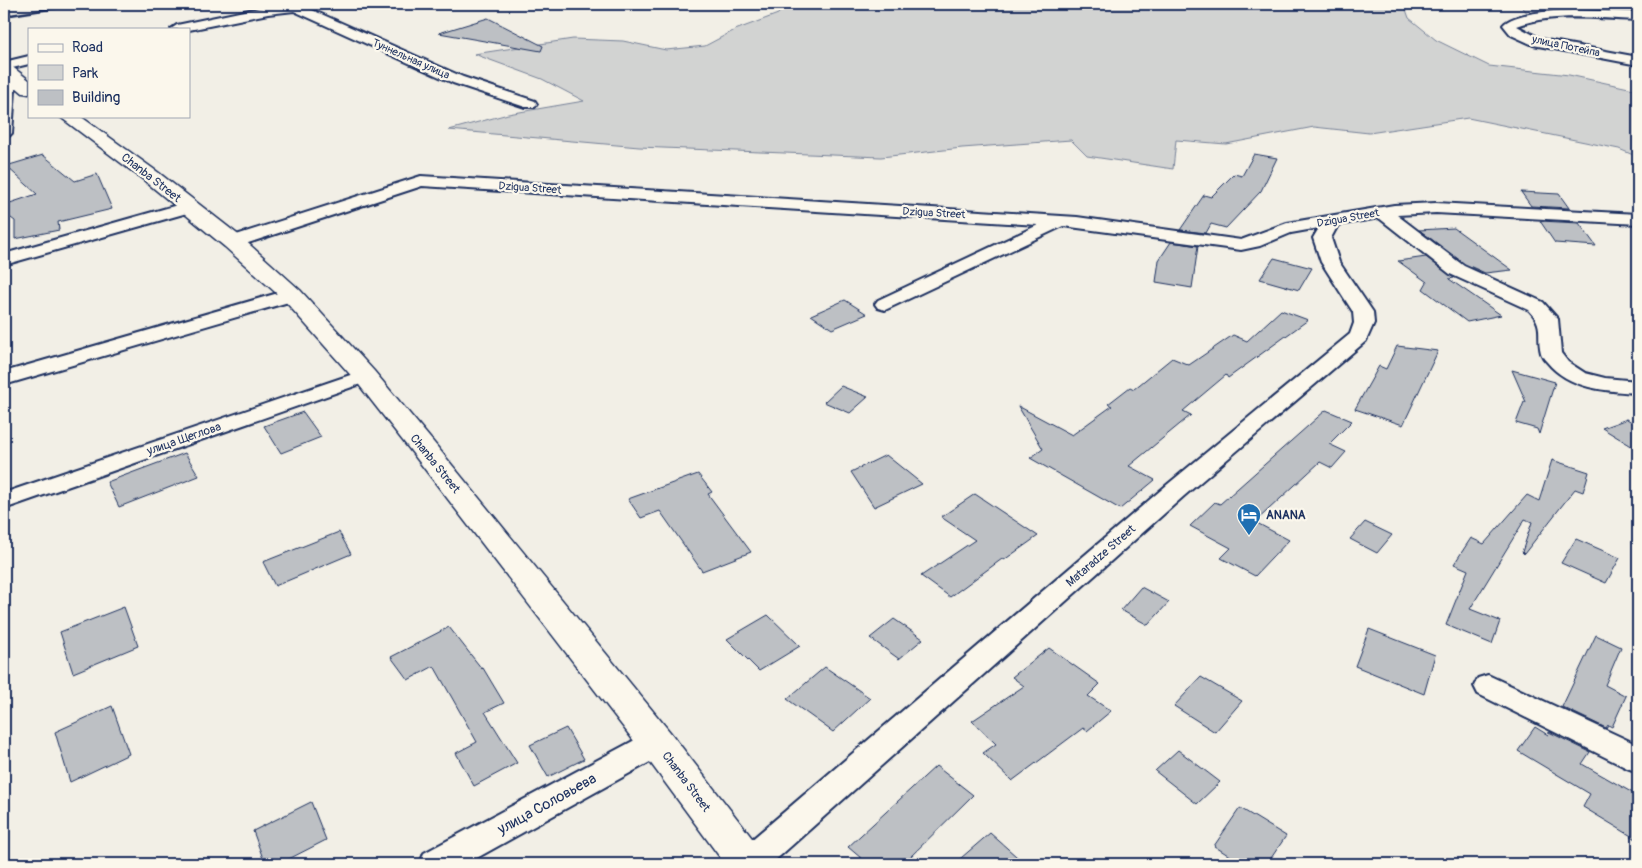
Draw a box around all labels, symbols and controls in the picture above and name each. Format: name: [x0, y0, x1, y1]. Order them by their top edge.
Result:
legend: [28, 28, 190, 118]
street label: улица Потейпа: [1530, 32, 1601, 60]
street label: Туннельная улица: [370, 36, 452, 82]
text: Road: [72, 38, 103, 57]
text: Park: [72, 64, 99, 83]
text: Building: [72, 88, 120, 107]
street label: Chanba Street: [118, 150, 184, 206]
street label: Dzigua Street: [498, 179, 562, 197]
street label: Dzigua Street: [902, 205, 966, 221]
street label: Dzigua Street: [1316, 206, 1381, 230]
street label: улица Щеглова: [144, 419, 223, 459]
street label: Chanba Street: [407, 431, 463, 497]
hotel icon: ANANA: [1236, 502, 1262, 536]
place label: ANANA: [1266, 508, 1306, 523]
street label: Mataradze Street: [1063, 522, 1139, 590]
street label: Chanba Street: [658, 749, 714, 815]
street label: улица Соловьева: [493, 769, 600, 839]

